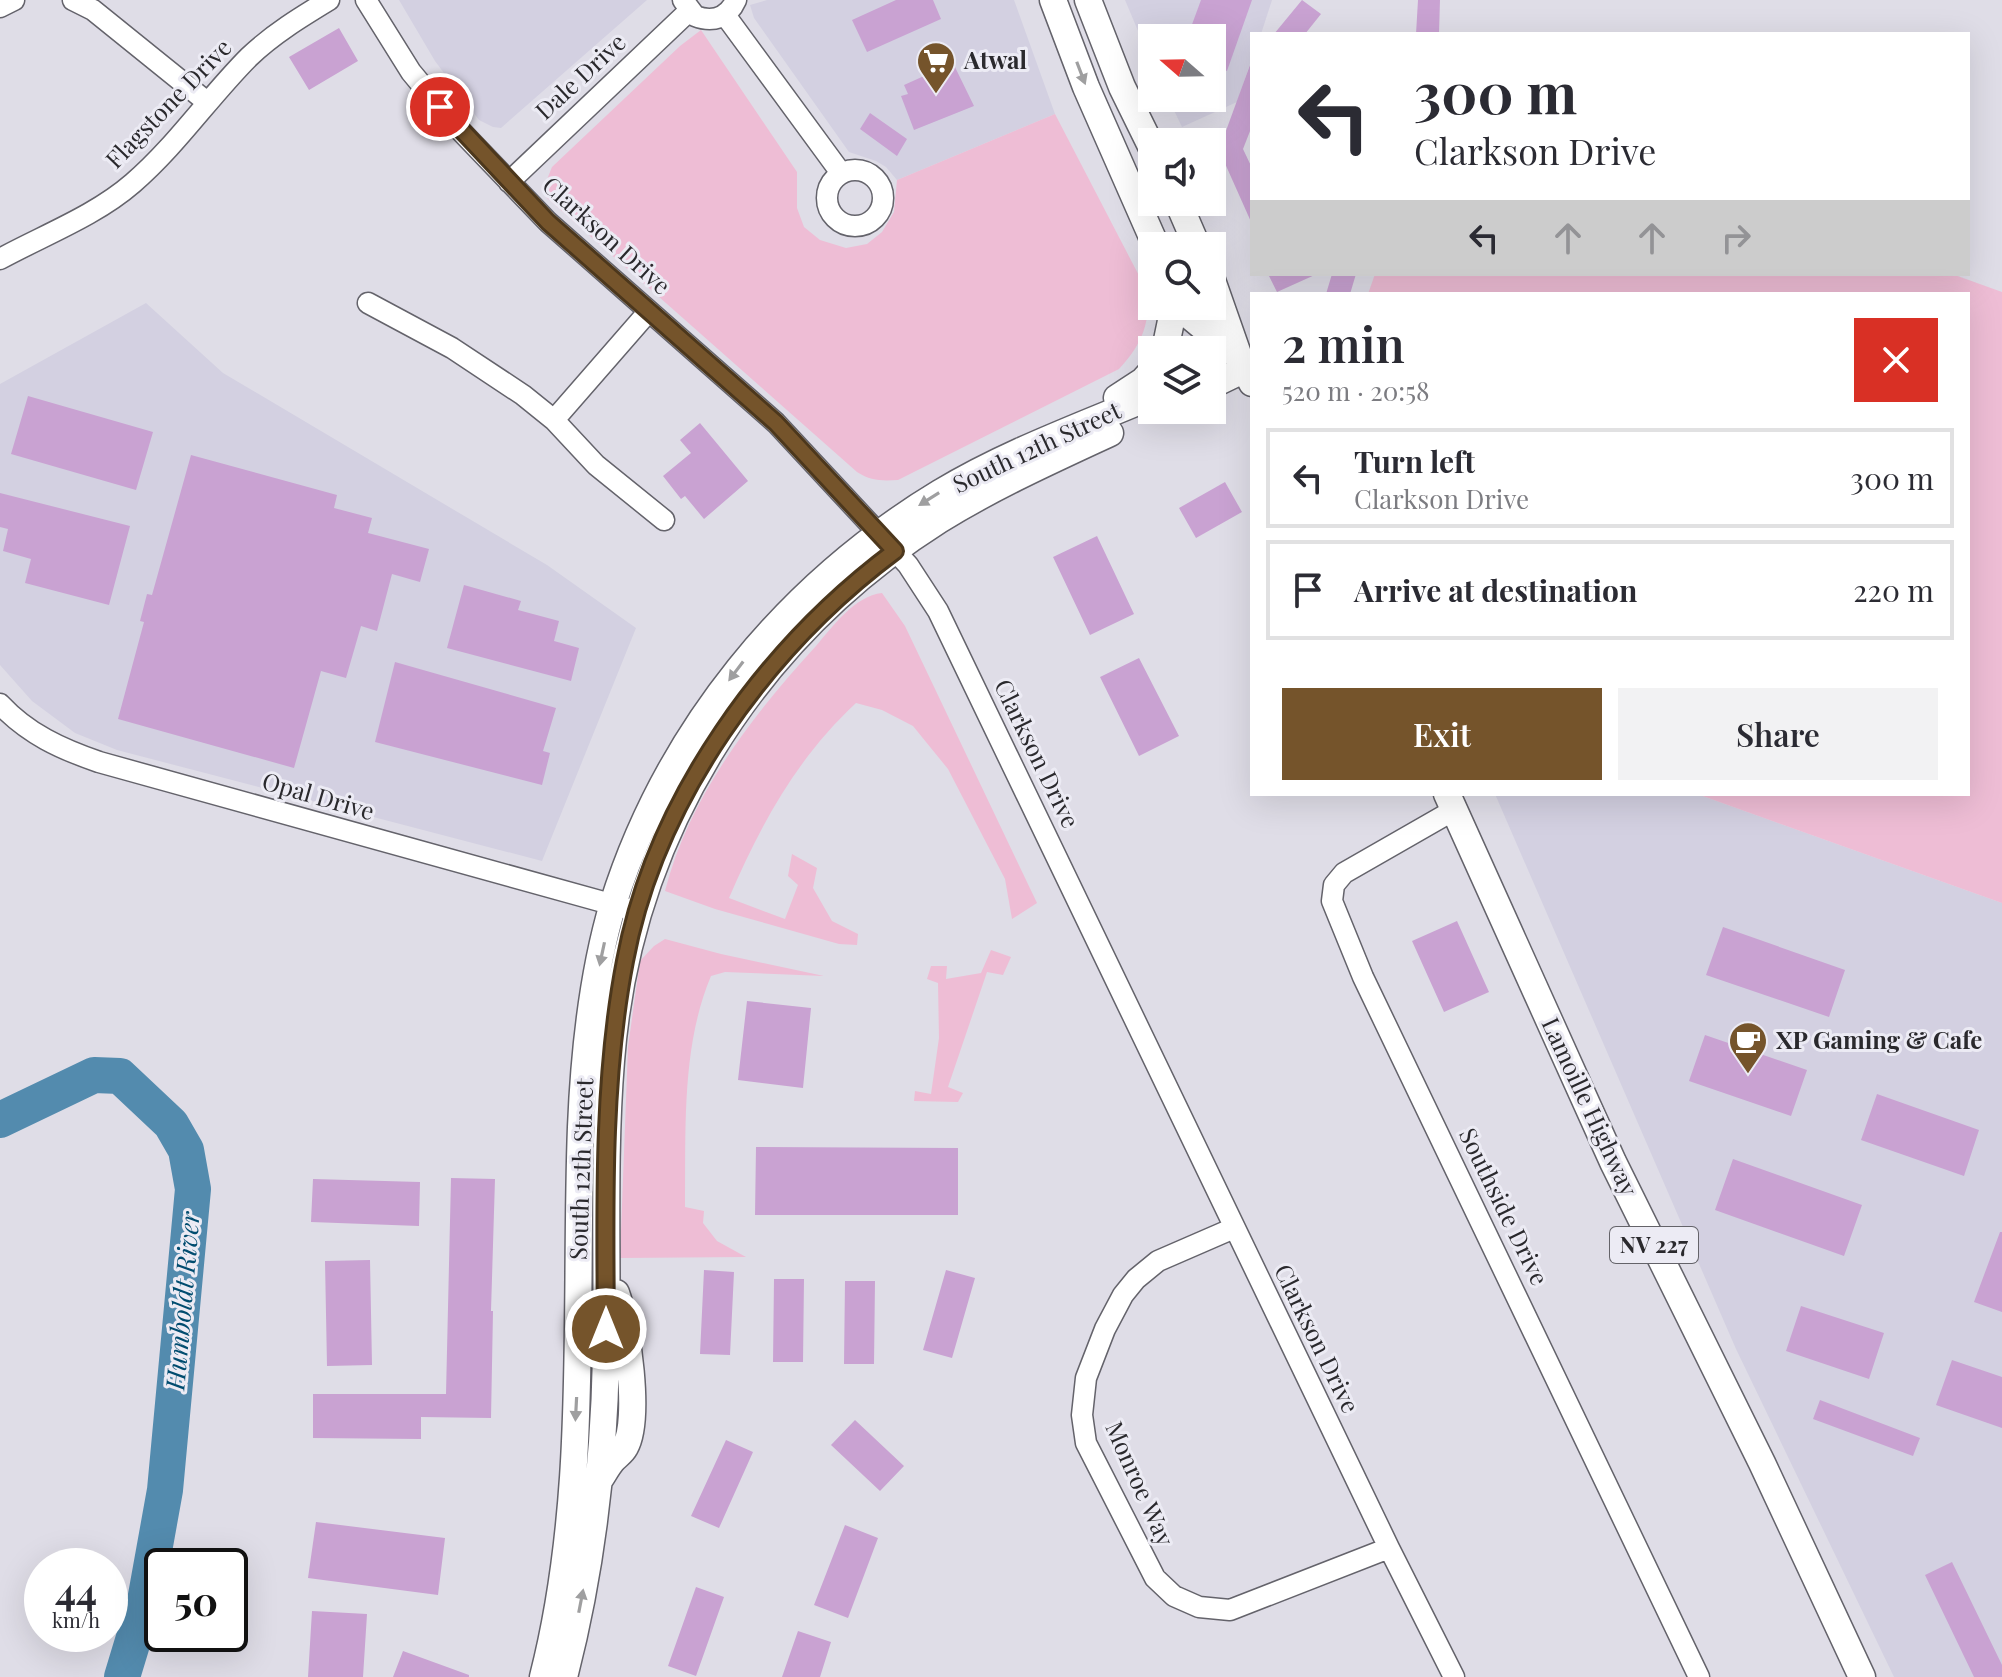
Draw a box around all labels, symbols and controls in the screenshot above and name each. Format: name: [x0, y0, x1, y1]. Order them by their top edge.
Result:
north arrow: [1138, 24, 1226, 112]
map controls: [1138, 24, 1226, 424]
street label: Dale Drive: [528, 25, 632, 126]
street label: Flagstone Drive: [98, 31, 238, 174]
supermarket icon: Atwal: [915, 40, 957, 95]
place label: Atwal: [963, 43, 1028, 75]
text: 300 m: [1414, 54, 1577, 129]
one-way arrow: [1075, 61, 1088, 85]
icon: left: [1282, 64, 1386, 168]
pin: [406, 73, 474, 141]
icon: arrive: [418, 85, 462, 129]
text: Clarkson Drive: [1414, 126, 1656, 174]
button: sound: [1138, 128, 1226, 216]
street label: Clarkson Drive: [537, 169, 678, 300]
icon: left: [1462, 216, 1506, 260]
icon: ahead: [1546, 216, 1590, 260]
icon: ahead: [1630, 216, 1674, 260]
icon: right: [1714, 216, 1758, 260]
button: search: [1138, 232, 1226, 320]
text: 2 min: [1282, 311, 1405, 375]
button: close: [1854, 318, 1938, 402]
button: layers: [1138, 336, 1226, 424]
text: 520 m · 20:58: [1282, 373, 1430, 408]
street label: South 12th Street: [947, 393, 1126, 499]
text: Turn left: [1354, 441, 1475, 481]
icon: left: [1286, 456, 1330, 500]
text: 300 m: [1850, 458, 1934, 498]
text: Clarkson Drive: [1354, 481, 1529, 516]
one-way arrow: [918, 492, 940, 506]
icon: arrive: [1286, 568, 1330, 612]
text: Arrive at destination: [1354, 570, 1637, 610]
text: 220 m: [1853, 570, 1934, 610]
one-way arrow: [729, 661, 744, 682]
street label: Clarkson Drive: [988, 673, 1088, 833]
button: Exit: [1282, 688, 1602, 780]
button: Share: [1618, 688, 1938, 780]
street label: Opal Drive: [259, 764, 378, 826]
one-way arrow: [595, 942, 607, 967]
street label: Lamoille Highway: [1535, 1012, 1646, 1200]
cafe icon: XP Gaming & Cafe: [1727, 1020, 1769, 1075]
place label: XP Gaming & Cafe: [1776, 1023, 1982, 1055]
street label: South 12th Street: [561, 1077, 599, 1260]
street label: Southside Drive: [1453, 1122, 1557, 1290]
water label: Humboldt River: [156, 1209, 207, 1392]
road number: NV 227: [1610, 1227, 1698, 1263]
street label: Clarkson Drive: [1268, 1258, 1368, 1418]
position arrow: [564, 1287, 648, 1371]
one-way arrow: [569, 1397, 582, 1422]
street label: Monroe Way: [1099, 1416, 1183, 1550]
speed limit sign: 50: [144, 1548, 248, 1652]
text: 44: [55, 1563, 97, 1616]
one-way arrow: [576, 1588, 588, 1613]
text: km/h: [52, 1606, 100, 1633]

